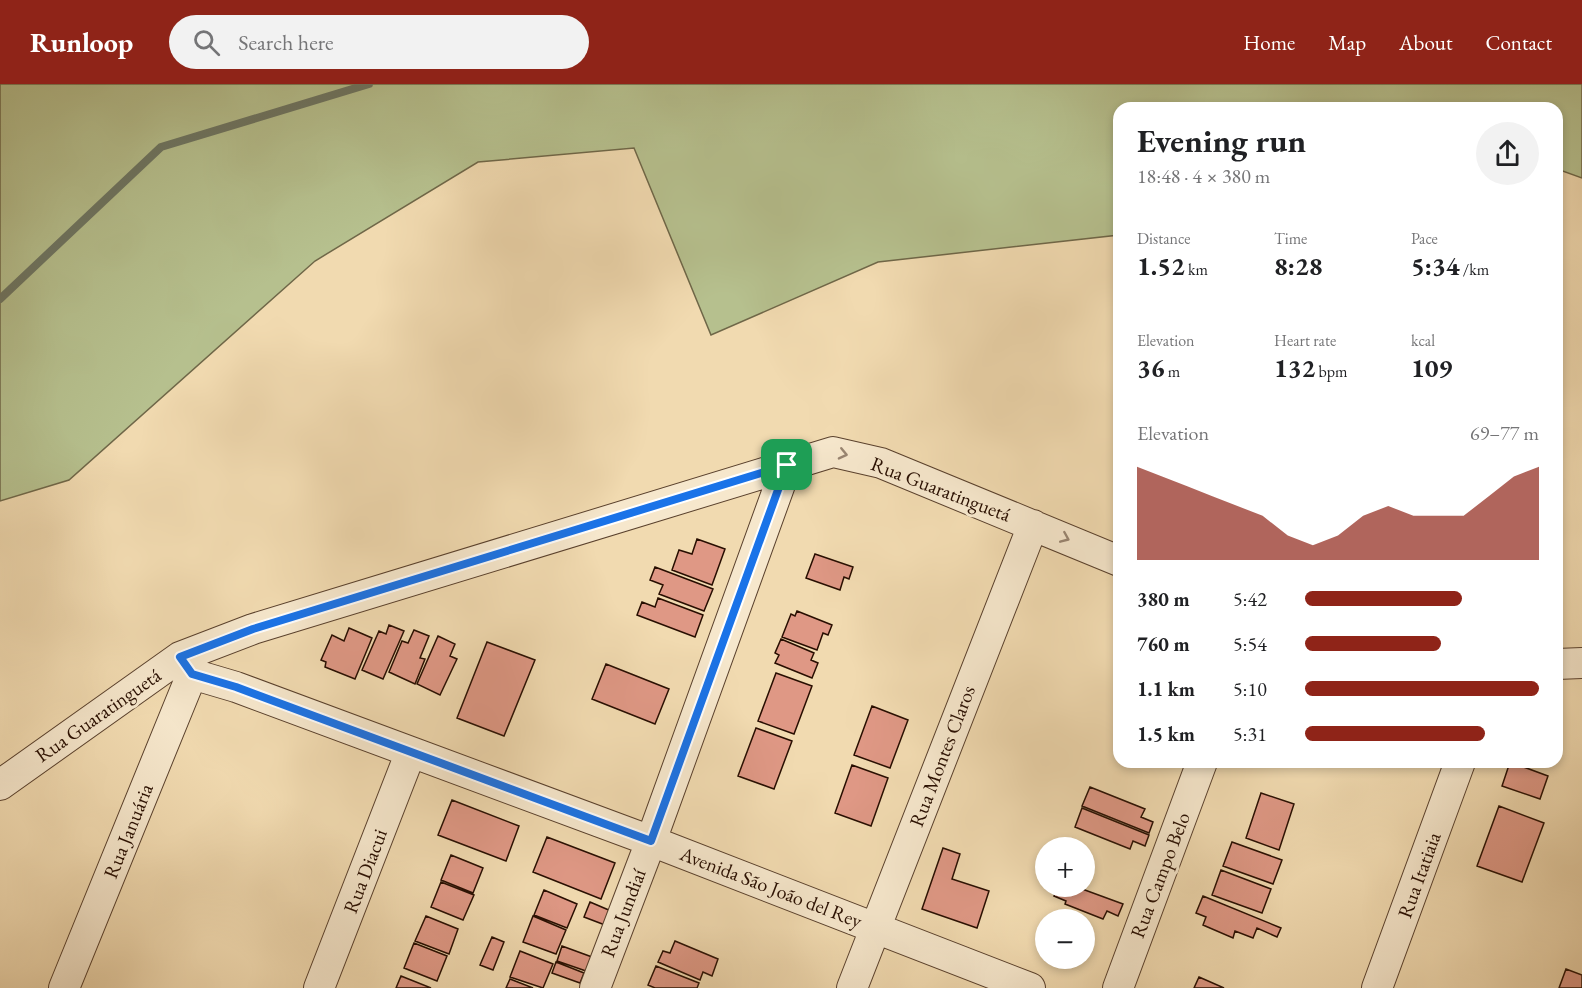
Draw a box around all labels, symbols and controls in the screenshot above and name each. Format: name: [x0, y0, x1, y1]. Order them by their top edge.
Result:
search box: [169, 15, 589, 69]
text: Runloop: [30, 24, 133, 60]
icon: search: [190, 26, 223, 59]
text: Search here: [238, 28, 334, 57]
text: Home: [1243, 29, 1295, 56]
text: Map: [1328, 29, 1366, 56]
text: About: [1399, 29, 1452, 56]
text: Contact: [1485, 29, 1552, 56]
text: Evening run: [1137, 119, 1306, 162]
button: share: [1476, 122, 1539, 185]
text: 18:48 · 4 × 380 m: [1137, 163, 1270, 189]
text: Distance: [1137, 228, 1190, 249]
text: Time: [1274, 228, 1307, 249]
text: Pace: [1411, 228, 1438, 249]
text: 1.52: [1137, 249, 1185, 283]
text: 8:28: [1274, 249, 1323, 283]
text: 5:34: [1411, 249, 1460, 283]
text: km: [1185, 259, 1208, 280]
text: /km: [1460, 259, 1489, 280]
text: Elevation: [1137, 330, 1195, 351]
text: Heart rate: [1274, 330, 1336, 351]
text: kcal: [1411, 330, 1435, 351]
text: 36: [1137, 351, 1165, 385]
text: 132: [1274, 351, 1315, 385]
text: 109: [1411, 351, 1452, 385]
text: m: [1165, 361, 1180, 382]
text: bpm: [1315, 361, 1347, 382]
text: Elevation: [1137, 420, 1209, 446]
text: 69–77 m: [1470, 420, 1539, 446]
pin: [761, 439, 812, 490]
one-way arrow: [838, 447, 848, 460]
icon: arrive: [770, 448, 803, 481]
street label: Rua Guaratinguetá: [867, 450, 1015, 528]
one-way arrow: [1058, 531, 1069, 543]
text: 380 m: [1137, 586, 1190, 612]
text: 5:42: [1233, 586, 1267, 612]
text: 760 m: [1137, 631, 1190, 657]
text: 5:54: [1233, 631, 1267, 657]
street label: Rua Guaratinguetá: [30, 662, 166, 768]
text: 1.1 km: [1137, 676, 1195, 702]
text: 5:10: [1233, 676, 1267, 702]
street label: Rua Montes Claros: [903, 682, 981, 830]
text: 1.5 km: [1137, 721, 1195, 747]
text: 5:31: [1233, 721, 1267, 747]
street label: Rua Januária: [97, 780, 159, 882]
street label: Rua Campo Belo: [1124, 808, 1196, 942]
street label: Rua Diacui: [337, 825, 393, 917]
street label: Rua Itatiaia: [1391, 828, 1447, 922]
map controls: [1035, 837, 1095, 969]
button: +: [1035, 837, 1095, 897]
street label: Avenida São João del Rey: [675, 840, 866, 934]
street label: Rua Jundiaí: [594, 865, 652, 961]
button: −: [1035, 909, 1095, 969]

